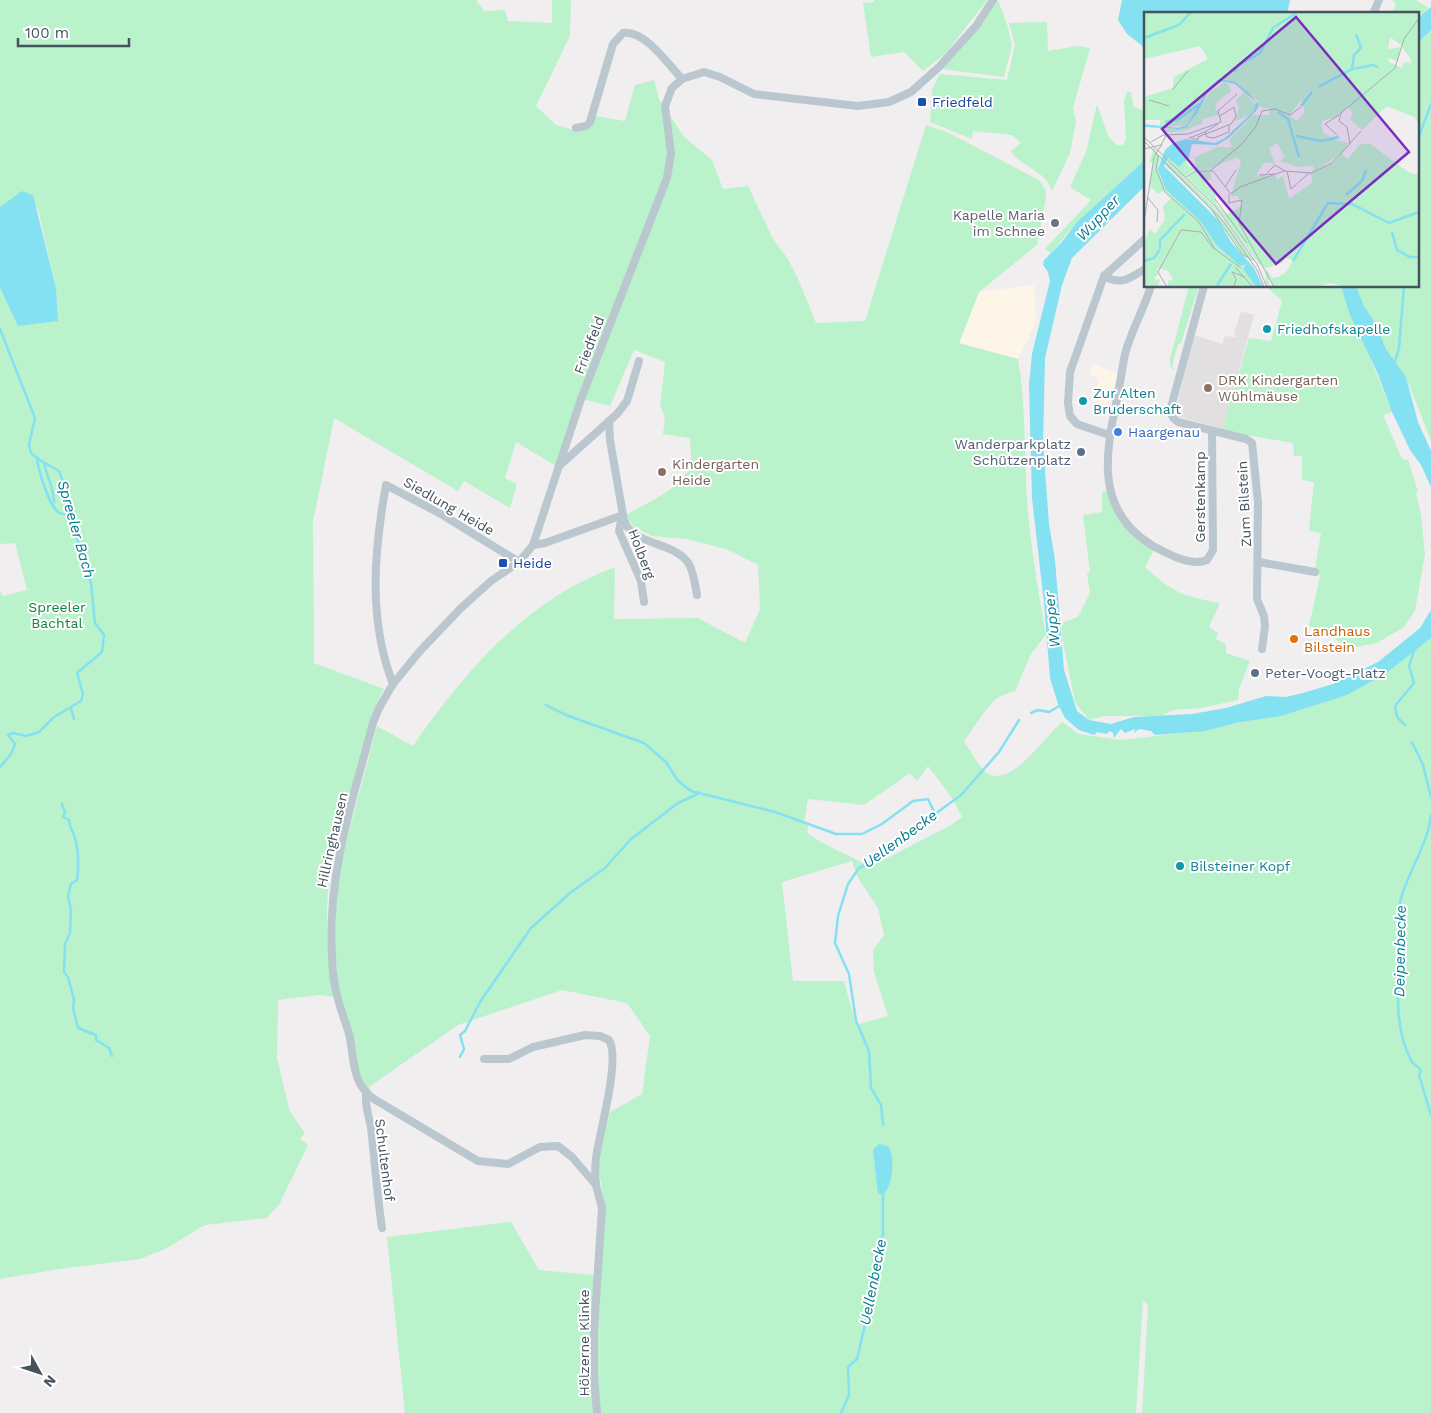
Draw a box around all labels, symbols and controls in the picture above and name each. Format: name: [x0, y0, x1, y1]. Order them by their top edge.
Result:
inset map: [1144, 12, 1418, 288]
scale bar: [18, 15, 129, 47]
text: 100 m: [25, 24, 69, 42]
place label: Friedfeld: [932, 94, 993, 110]
marker: Friedfeld: [916, 96, 928, 108]
water label: Wupper: [1072, 191, 1124, 244]
place label: Kapelle Maria im Schnee: [953, 207, 1045, 239]
marker: Kapelle Maria im Schnee: [1049, 217, 1061, 229]
street label: Friedfeld: [571, 314, 607, 376]
place label: Friedhofskapelle: [1277, 321, 1390, 337]
marker: Friedhofskapelle: [1261, 323, 1273, 335]
place label: DRK Kindergarten Wühlmäuse: [1218, 372, 1338, 404]
marker: DRK Kindergarten Wühlmäuse: [1202, 382, 1214, 394]
place label: Zur Alten Bruderschaft: [1093, 385, 1181, 417]
marker: Zur Alten Bruderschaft: [1077, 395, 1089, 407]
place label: Haargenau: [1128, 424, 1200, 440]
marker: Haargenau: [1112, 426, 1124, 438]
place label: Wanderparkplatz Schützenplatz: [955, 436, 1071, 468]
marker: Wanderparkplatz Schützenplatz: [1075, 446, 1087, 458]
street label: Gerstenkamp: [1192, 451, 1208, 543]
place label: Kindergarten Heide: [672, 456, 759, 488]
street label: Zum Bilstein: [1234, 461, 1254, 547]
marker: Kindergarten Heide: [656, 466, 668, 478]
street label: Siedlung Heide: [401, 474, 497, 538]
water label: Spreeler Bach: [53, 478, 99, 580]
street label: Holberg: [625, 527, 659, 582]
place label: Heide: [513, 555, 552, 571]
marker: Heide: [497, 557, 509, 569]
water label: Wupper: [1040, 590, 1064, 649]
park label: Spreeler Bachtal: [28, 599, 86, 631]
place label: Landhaus Bilstein: [1304, 623, 1370, 655]
marker: Landhaus Bilstein: [1288, 633, 1300, 645]
place label: Peter-Voogt-Platz: [1265, 665, 1386, 681]
marker: Peter-Voogt-Platz: [1249, 667, 1261, 679]
street label: Hillringhausen: [313, 791, 351, 889]
water label: Uellenbecke: [859, 806, 941, 872]
place label: Bilsteiner Kopf: [1190, 858, 1291, 874]
marker: Bilsteiner Kopf: [1174, 860, 1186, 872]
water label: Deipenbecke: [1390, 905, 1410, 997]
street label: Schultenhof: [372, 1118, 398, 1203]
water label: Uellenbecke: [856, 1237, 890, 1327]
street label: Hölzerne Klinke: [576, 1289, 592, 1397]
north arrow: [15, 1348, 65, 1398]
text: N: [40, 1372, 59, 1390]

